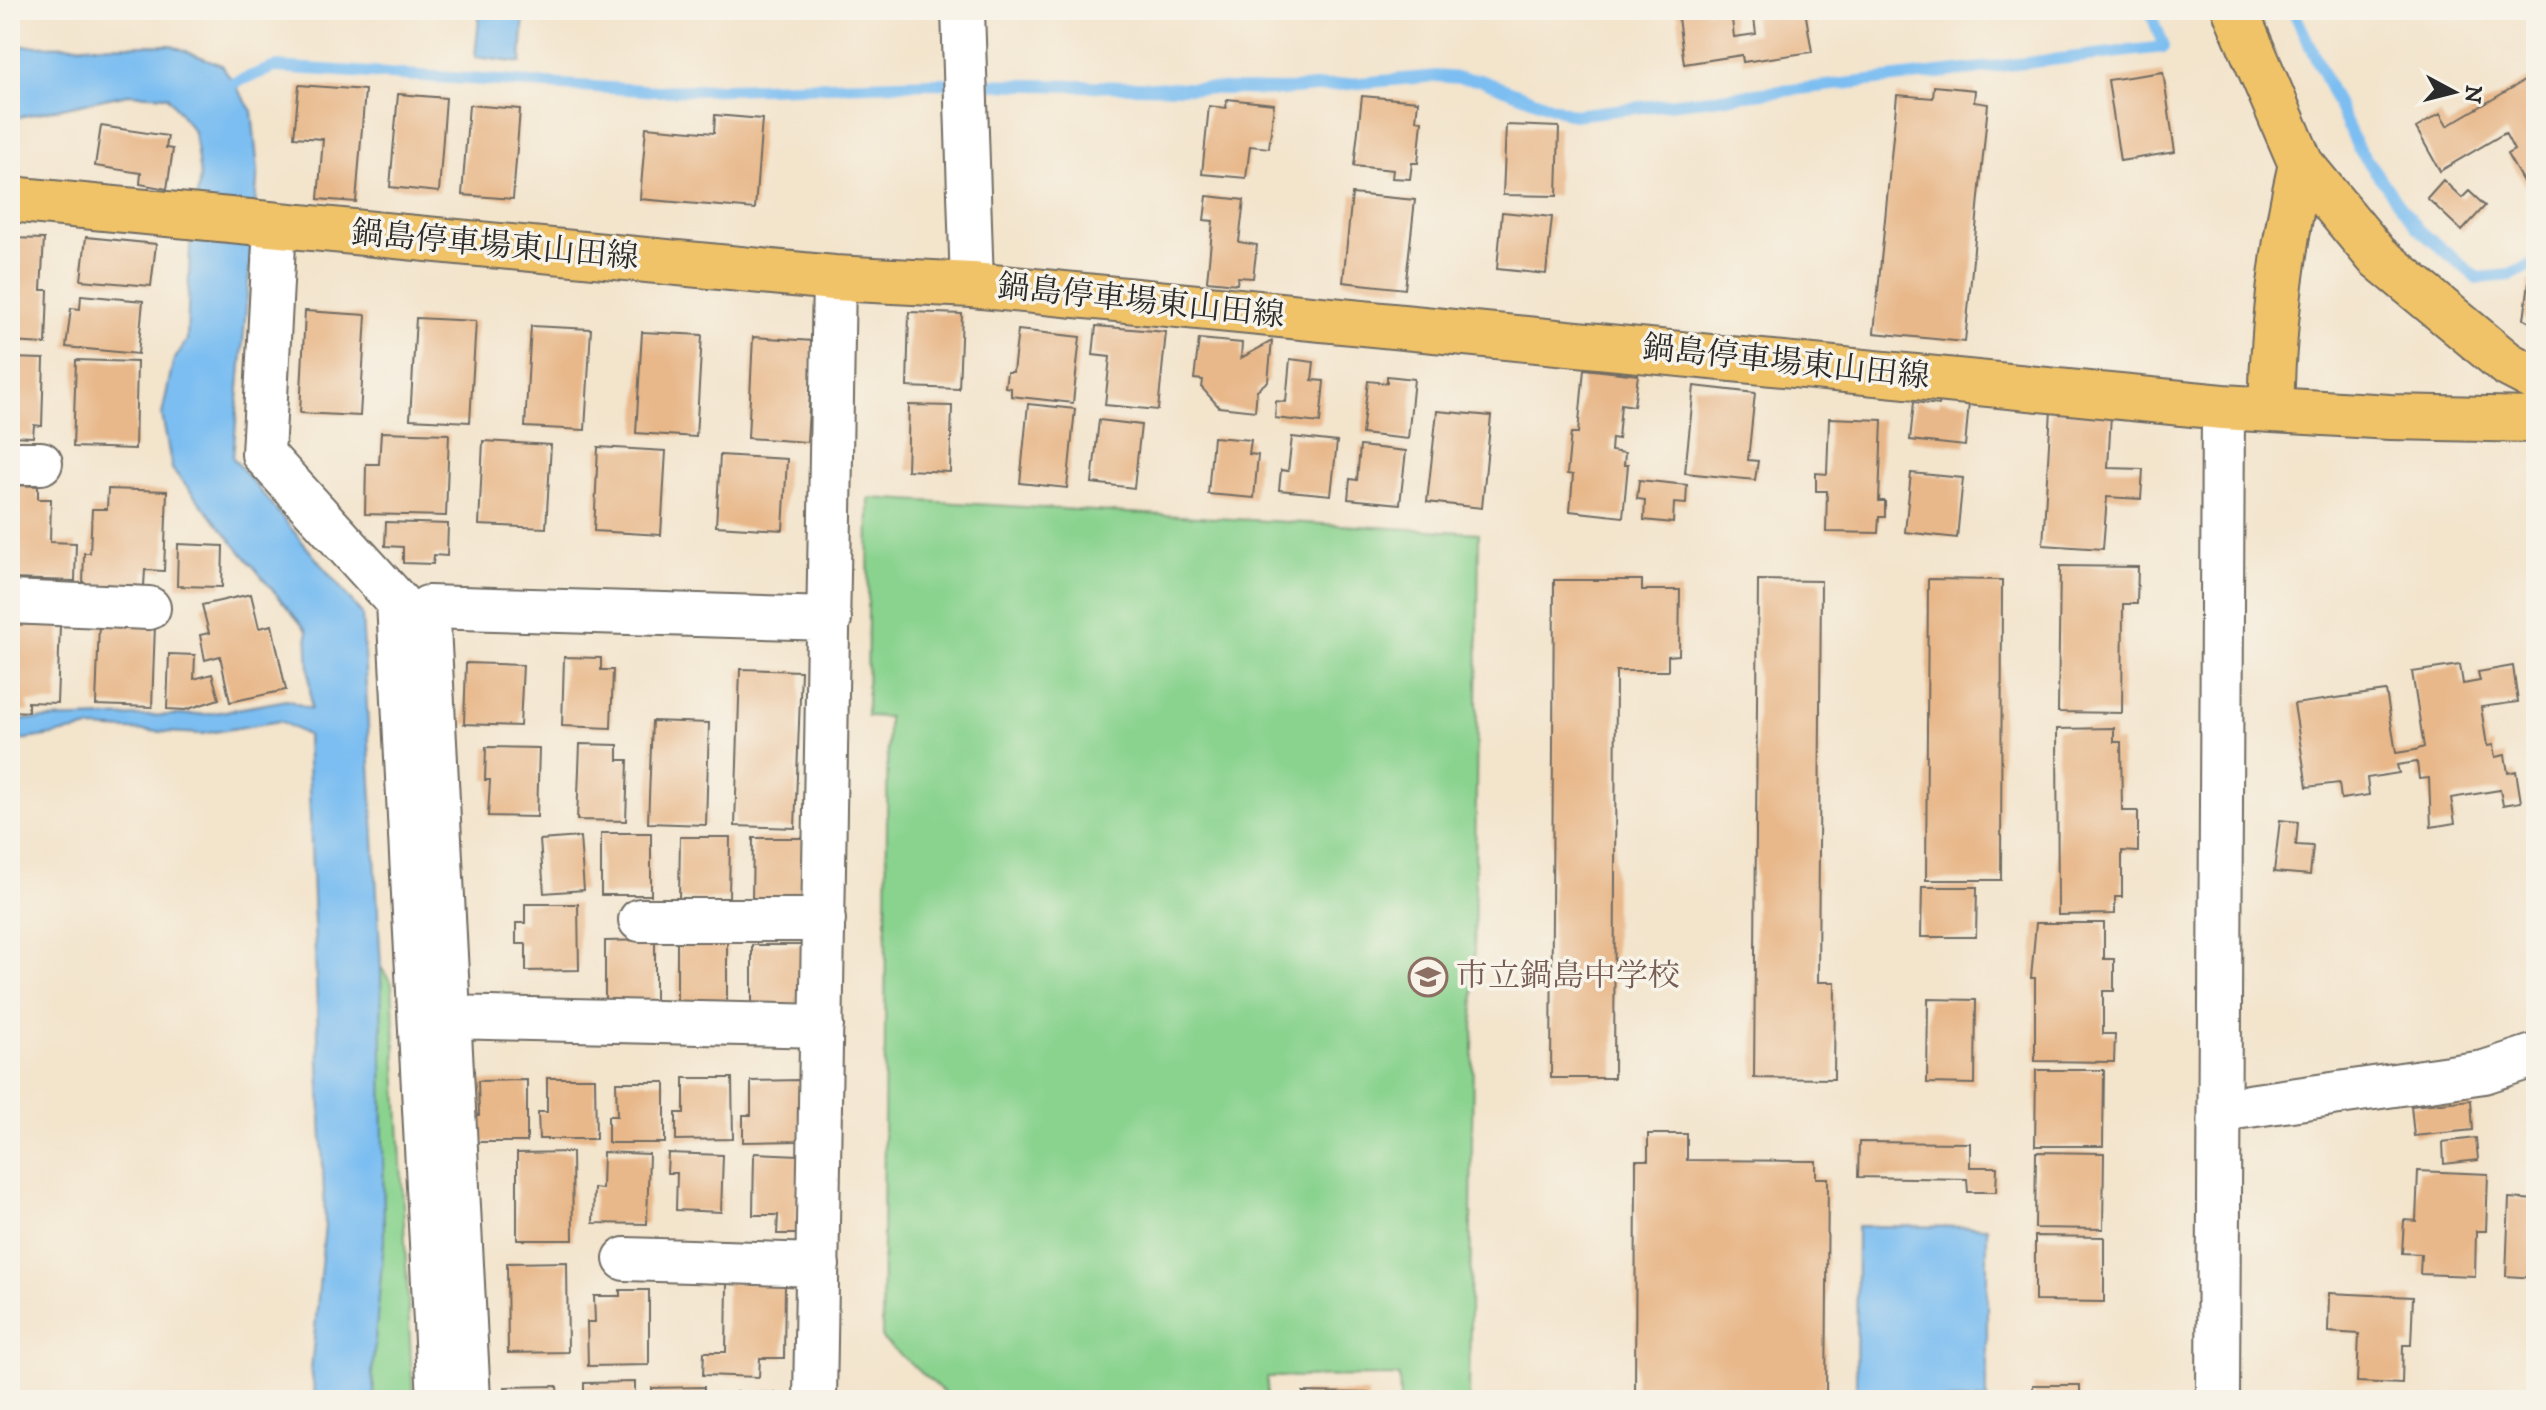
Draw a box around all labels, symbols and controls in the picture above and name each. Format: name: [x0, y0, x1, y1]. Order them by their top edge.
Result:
north arrow: [2414, 52, 2494, 132]
text: N: [2458, 84, 2487, 105]
street label: 鍋島停車場東山田線: [350, 214, 640, 278]
street label: 鍋島停車場東山田線: [996, 267, 1286, 337]
street label: 鍋島停車場東山田線: [1641, 328, 1931, 398]
school or university icon: 市立鍋島中学校: [1407, 956, 1449, 998]
place label: 市立鍋島中学校: [1456, 957, 1680, 997]

